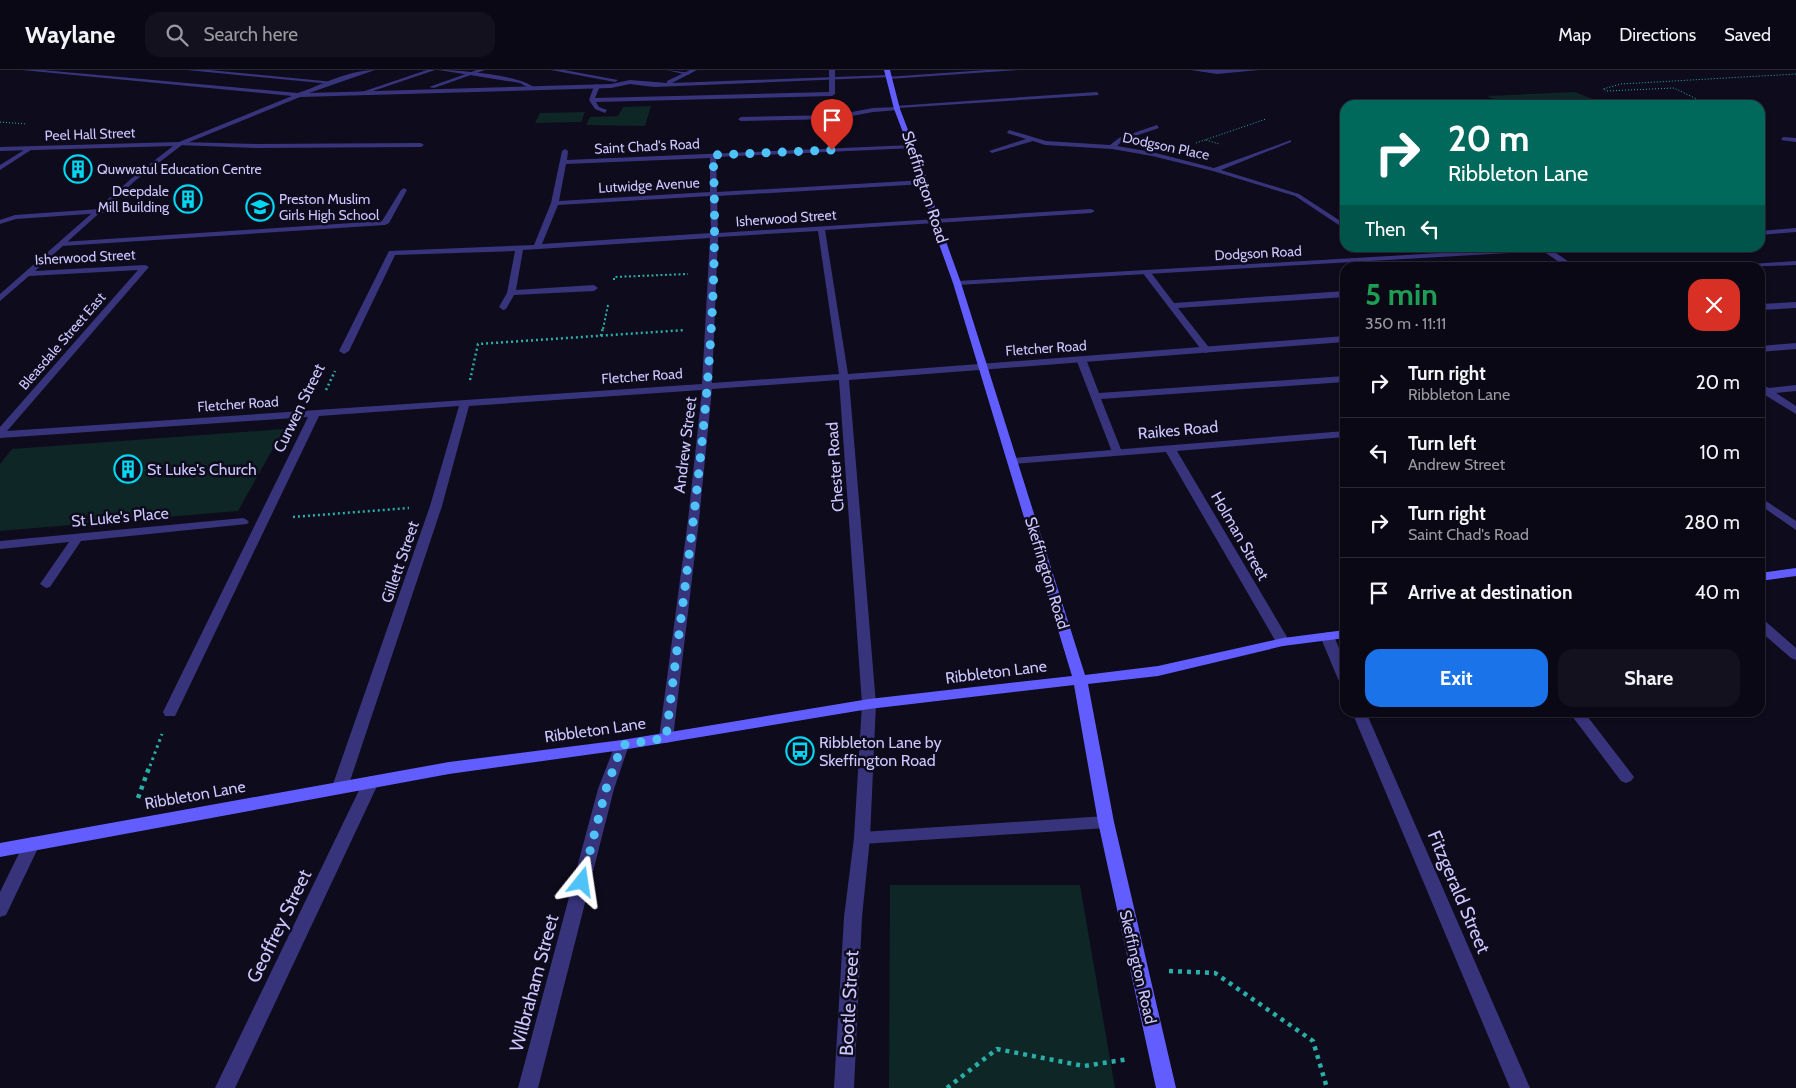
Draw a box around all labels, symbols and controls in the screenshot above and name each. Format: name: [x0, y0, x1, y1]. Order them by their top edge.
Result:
search box: [145, 12, 495, 57]
text: Waylane: [25, 20, 115, 49]
icon: search: [163, 21, 191, 49]
text: Search here: [203, 23, 298, 46]
text: Map: [1558, 24, 1591, 46]
text: Directions: [1619, 24, 1696, 46]
text: Saved: [1724, 24, 1771, 46]
pin: [811, 99, 853, 150]
icon: arrive: [818, 106, 846, 134]
text: 20 m: [1448, 117, 1530, 160]
icon: right: [1365, 120, 1430, 185]
street label: Peel Hall Street: [44, 123, 136, 145]
street label: Dodgson Place: [1121, 128, 1211, 164]
street label: Skeffington Road: [898, 129, 952, 245]
street label: Saint Chad's Road: [594, 134, 700, 158]
building icon: Quwwatul Education Centre: [63, 154, 93, 184]
place label: Quwwatul Education Centre: [97, 160, 262, 178]
text: Ribbleton Lane: [1448, 160, 1588, 187]
street label: Lutwidge Avenue: [598, 173, 700, 197]
place label: Deepdale Mill Building: [98, 182, 170, 216]
building icon: Deepdale Mill Building: [173, 184, 203, 214]
place label: Preston Muslim Girls High School: [279, 190, 380, 224]
school or university icon: Preston Muslim Girls High School: [245, 192, 275, 222]
street label: Isherwood Street: [735, 205, 837, 230]
icon: left: [1416, 215, 1444, 243]
text: Then: [1365, 218, 1406, 241]
street label: Dodgson Road: [1214, 242, 1302, 264]
street label: Isherwood Street: [34, 245, 136, 269]
text: 5 min: [1365, 276, 1438, 313]
button: close: [1688, 279, 1740, 331]
street label: Bleasdale Street East: [15, 288, 109, 393]
text: 350 m · 11:11: [1365, 314, 1446, 333]
street label: Fletcher Road: [1005, 336, 1087, 360]
street label: Curwen Street: [269, 360, 329, 456]
text: Turn right: [1408, 362, 1486, 385]
street label: Fletcher Road: [601, 364, 683, 388]
icon: right: [1365, 369, 1393, 397]
text: 20 m: [1696, 371, 1740, 394]
text: Ribbleton Lane: [1408, 385, 1510, 404]
street label: Fletcher Road: [197, 392, 279, 416]
street label: Andrew Street: [670, 395, 700, 494]
street label: Raikes Road: [1137, 417, 1219, 443]
street label: Chester Road: [822, 421, 848, 513]
text: Turn left: [1408, 432, 1476, 455]
icon: left: [1365, 439, 1393, 467]
text: 10 m: [1700, 441, 1740, 464]
building icon: St Luke's Church: [113, 454, 143, 484]
text: Andrew Street: [1408, 455, 1505, 474]
place label: St Luke's Church: [147, 460, 257, 479]
street label: Holman Street: [1207, 488, 1273, 584]
text: Turn right: [1408, 502, 1486, 525]
street label: St Luke's Place: [70, 503, 170, 531]
icon: right: [1365, 509, 1393, 537]
text: 280 m: [1684, 511, 1740, 534]
street label: Skeffington Road: [1021, 515, 1073, 631]
street label: Gillett Street: [377, 518, 423, 605]
text: Saint Chad's Road: [1408, 525, 1529, 544]
icon: arrive: [1365, 579, 1393, 607]
text: Arrive at destination: [1408, 581, 1572, 604]
text: 40 m: [1695, 581, 1740, 604]
button: Exit: [1365, 649, 1548, 707]
button: Share: [1558, 649, 1740, 707]
street label: Ribbleton Lane: [944, 656, 1048, 688]
street label: Ribbleton Lane: [543, 713, 647, 747]
place label: Ribbleton Lane by Skeffington Road: [819, 733, 941, 770]
bus stop icon: Ribbleton Lane by Skeffington Road: [785, 736, 815, 766]
street label: Ribbleton Lane: [143, 777, 247, 813]
street label: Fitzgerald Street: [1423, 827, 1495, 957]
position arrow: [555, 855, 607, 907]
street label: Geoffrey Street: [242, 865, 317, 987]
street label: Skeffington Road: [1116, 908, 1160, 1026]
street label: Wilbraham Street: [505, 911, 564, 1054]
street label: Bootle Street: [835, 949, 863, 1056]

